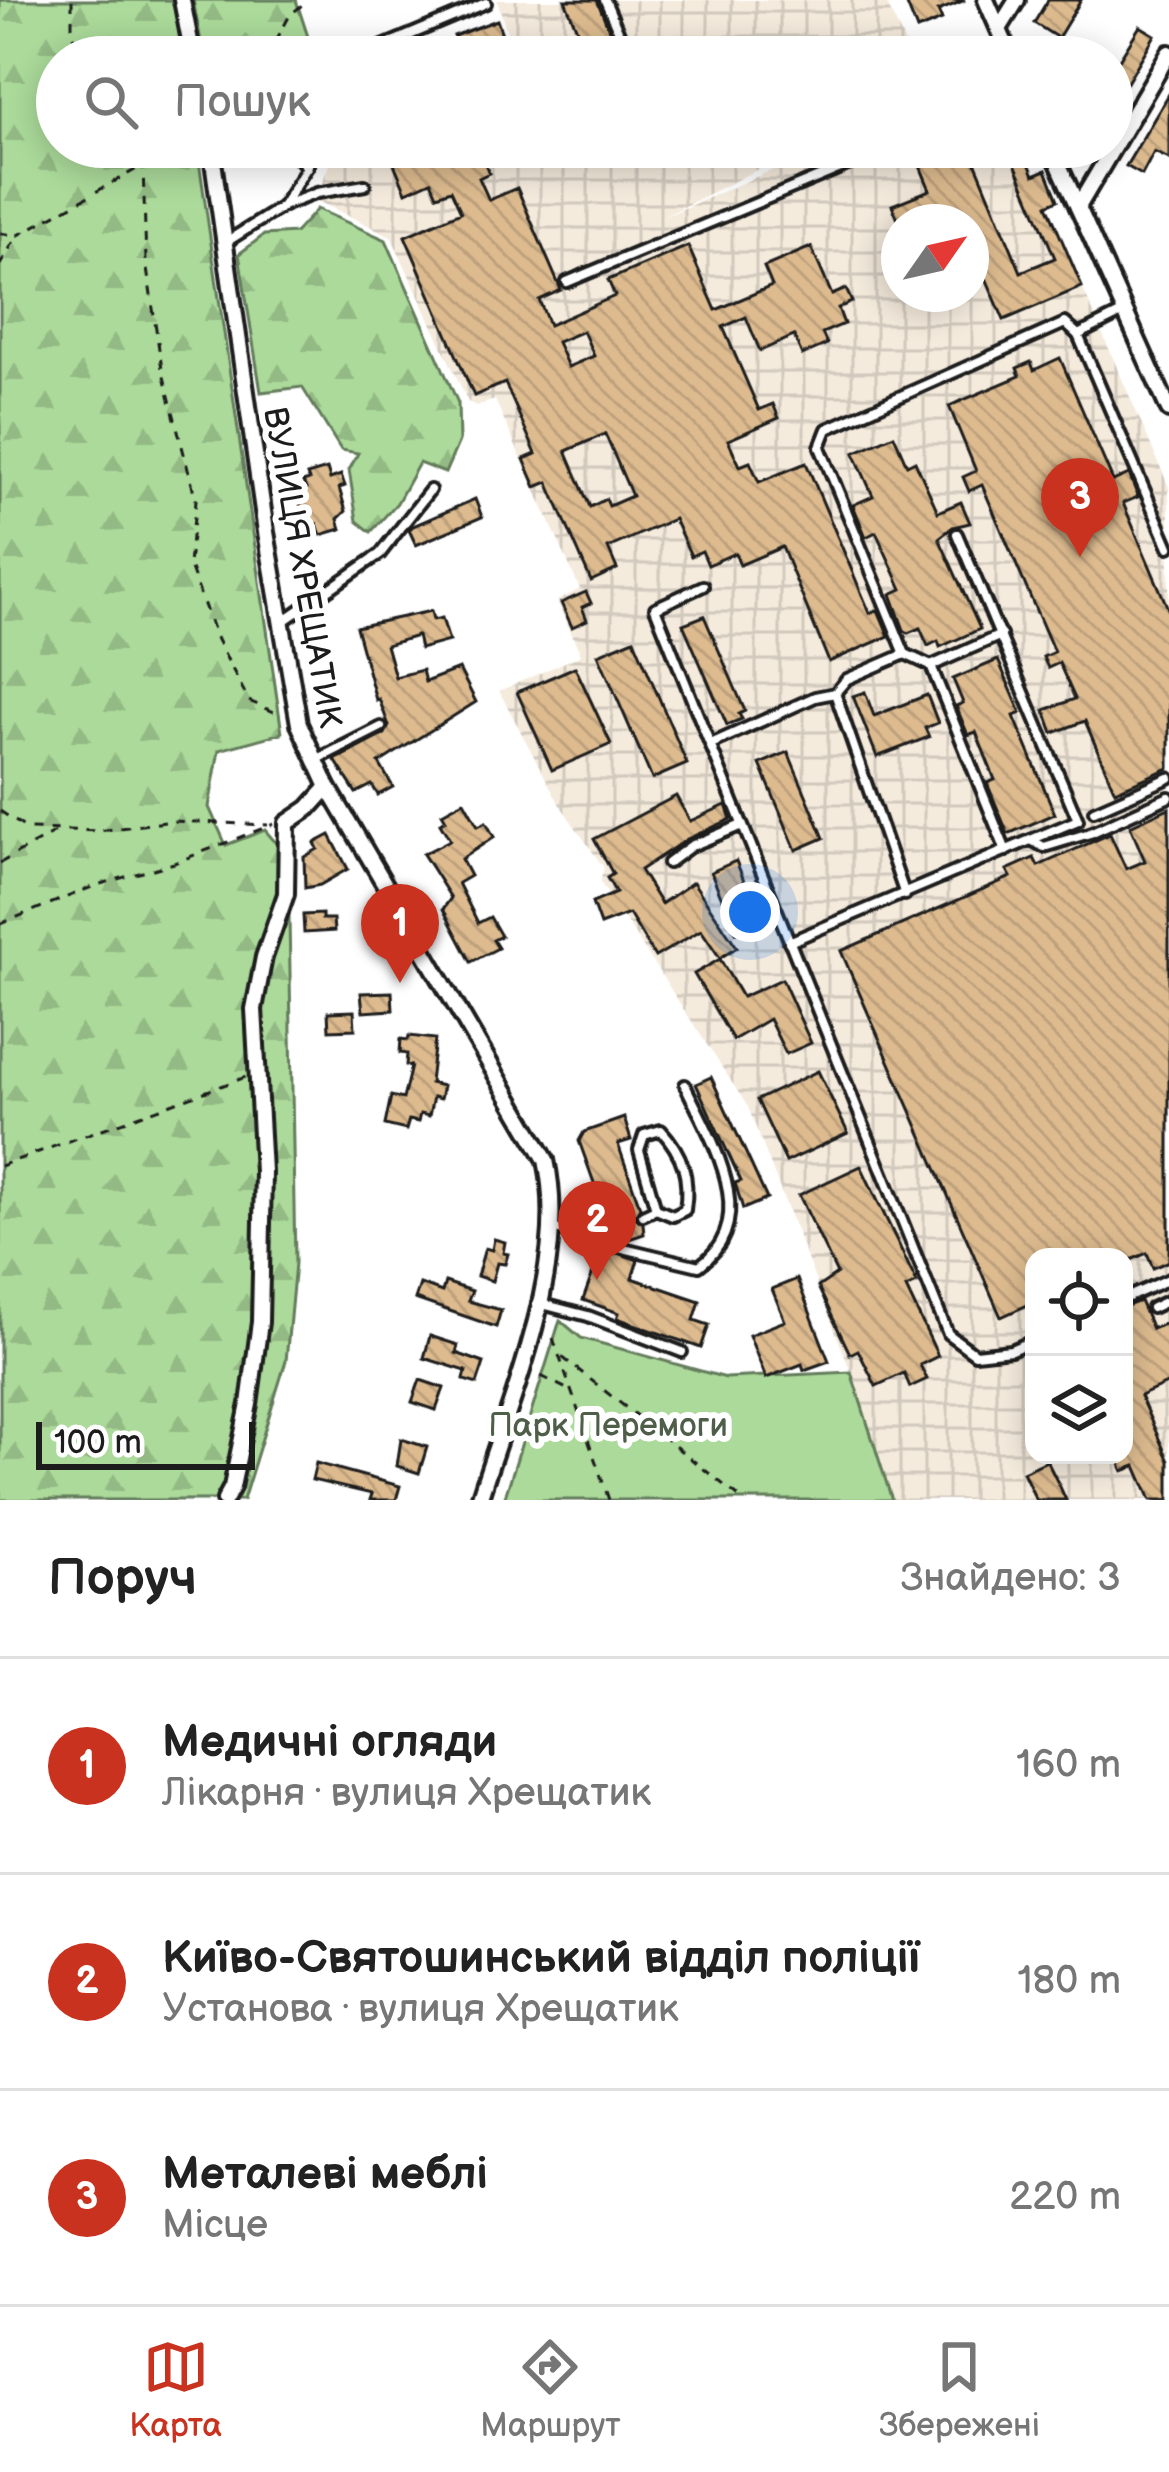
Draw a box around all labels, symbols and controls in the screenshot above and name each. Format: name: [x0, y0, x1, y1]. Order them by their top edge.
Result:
search box: [36, 36, 1133, 168]
icon: search: [78, 69, 144, 135]
text: Пошук: [174, 75, 311, 130]
north arrow: [881, 204, 989, 312]
street label: ВУЛИЦЯ ХРЕЩАТИК: [254, 404, 350, 731]
pin: 3: [1041, 458, 1119, 557]
your location: [720, 882, 780, 942]
pin: 1: [361, 884, 439, 983]
pin: 2: [558, 1181, 636, 1280]
map controls: [1025, 1248, 1133, 1464]
button: locate: [1025, 1248, 1133, 1356]
button: layers: [1025, 1356, 1133, 1464]
park label: Парк Перемоги: [488, 1406, 728, 1446]
scale bar: [36, 1416, 255, 1469]
text: 100 m: [54, 1423, 142, 1463]
text: Поруч: [48, 1548, 197, 1609]
text: Знайдено: 3: [900, 1555, 1121, 1602]
text: Медичні огляди: [162, 1715, 497, 1770]
text: 1: [79, 1742, 95, 1789]
text: 160 m: [1016, 1742, 1121, 1789]
text: Лікарня · вулиця Хрещатик: [162, 1770, 651, 1817]
text: Київо-Святошинський відділ поліції: [162, 1931, 920, 1986]
text: 2: [75, 1958, 99, 2005]
text: 180 m: [1017, 1958, 1121, 2005]
text: Установа · вулиця Хрещатик: [162, 1986, 679, 2033]
text: Металеві меблі: [162, 2147, 488, 2202]
text: 3: [76, 2174, 98, 2221]
text: 220 m: [1009, 2174, 1121, 2221]
text: Місце: [162, 2202, 268, 2249]
tab: Карта: [129, 2334, 222, 2446]
tab: Маршрут: [480, 2334, 621, 2446]
tab: Збережені: [879, 2334, 1040, 2446]

